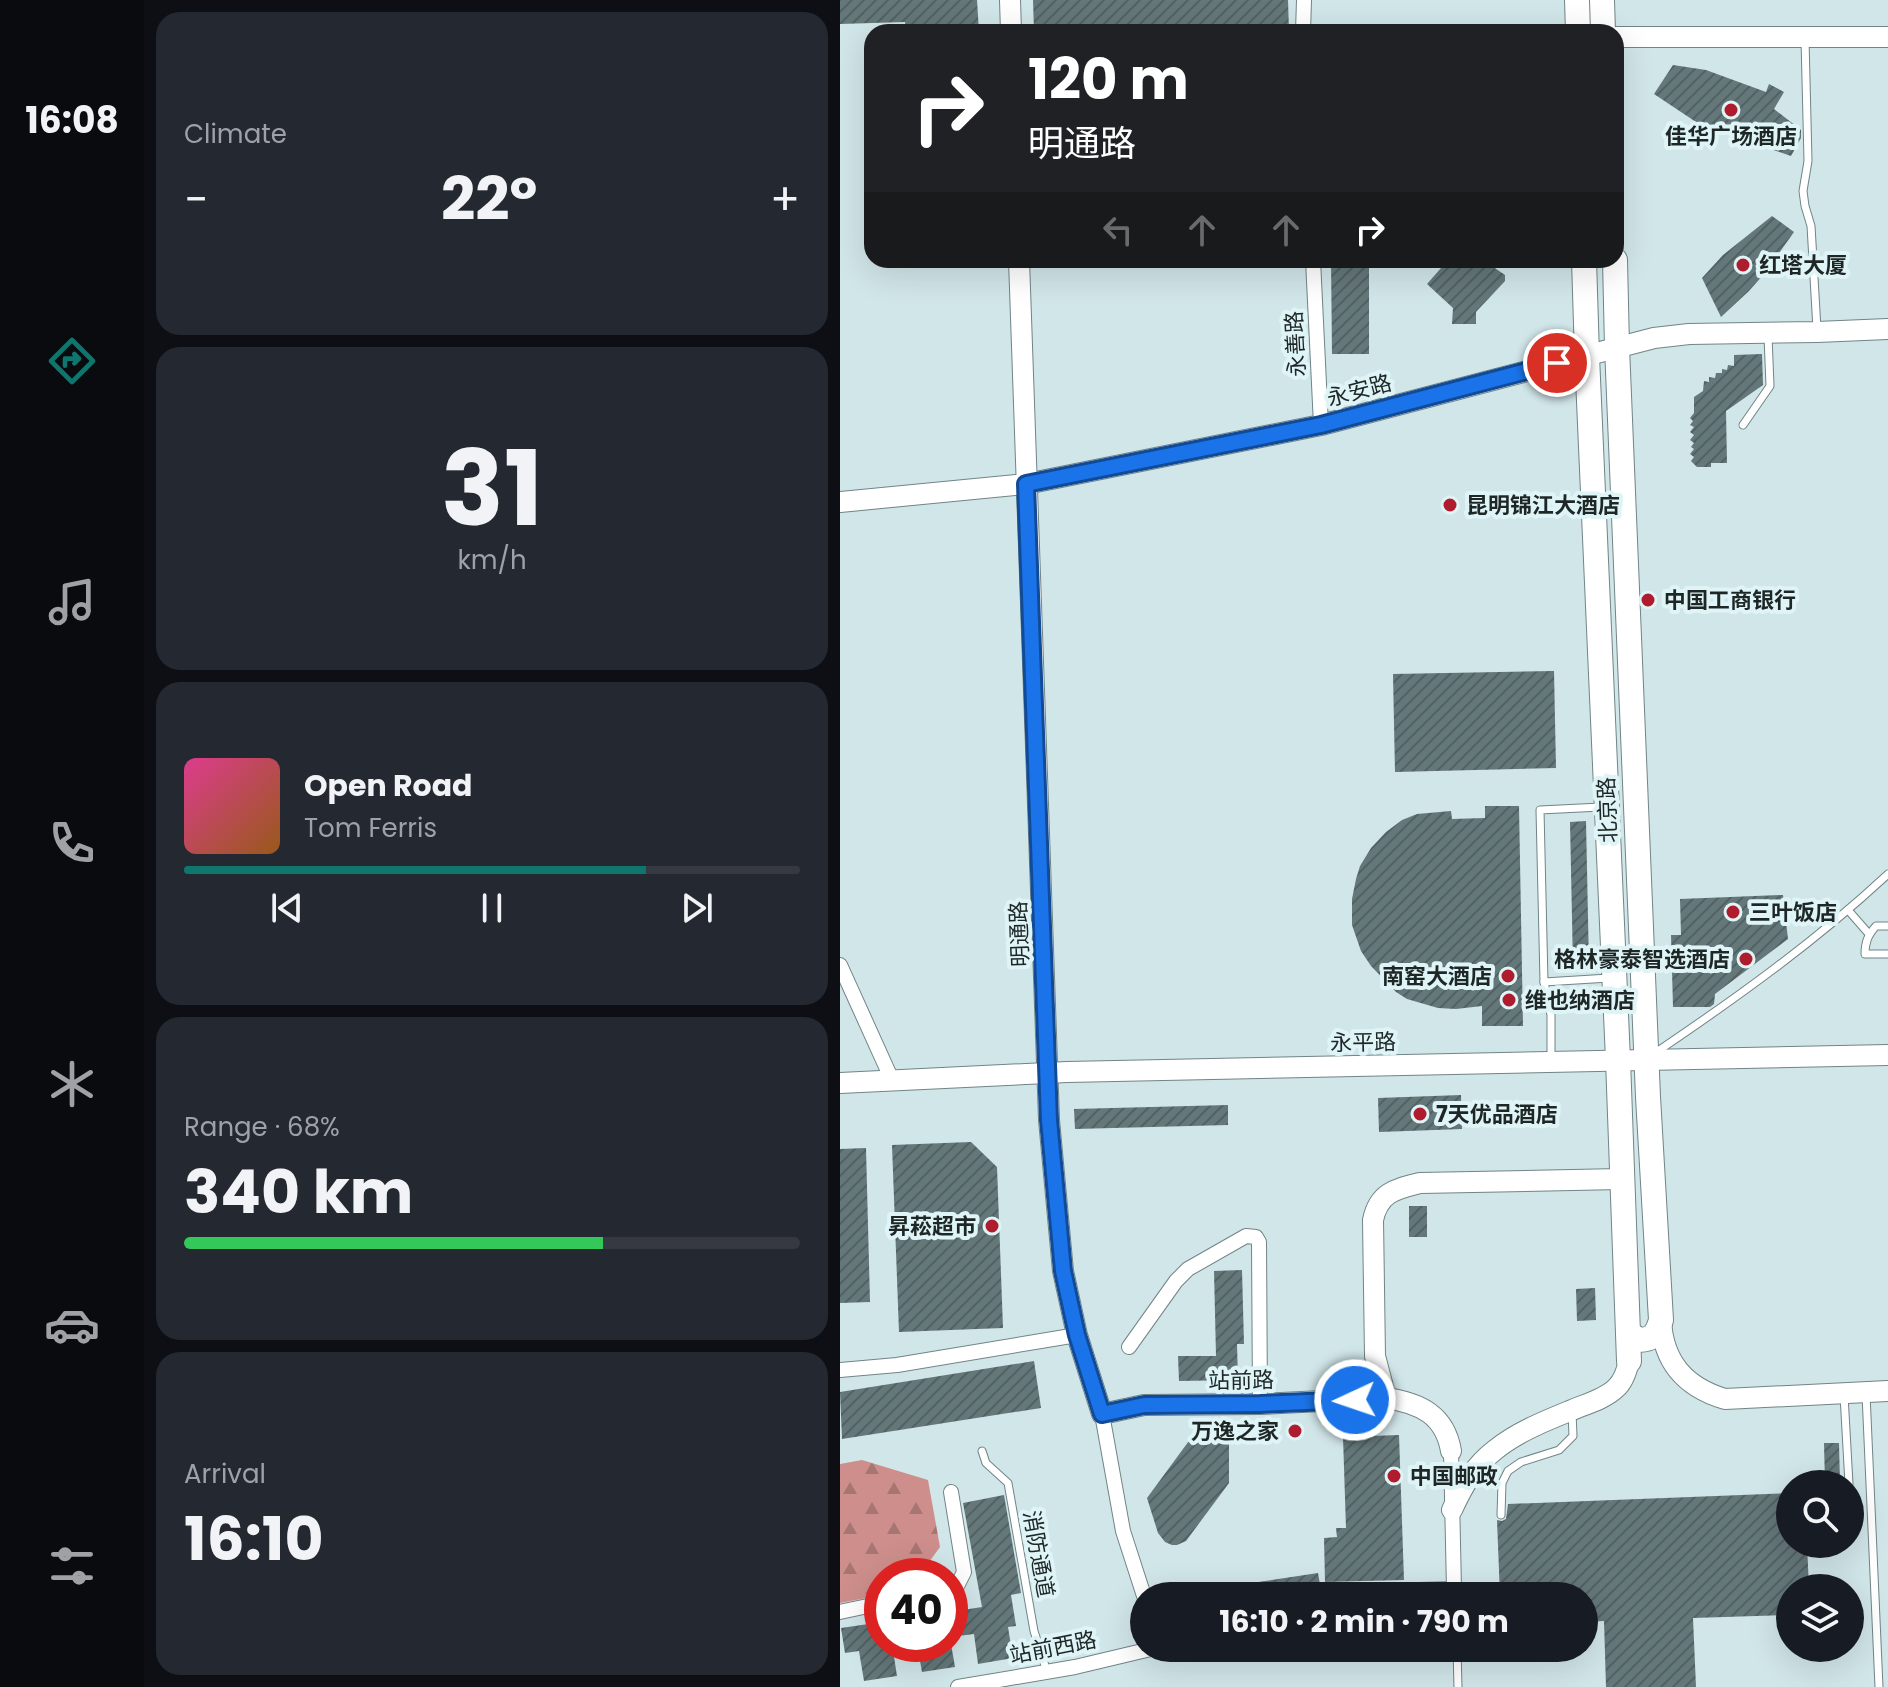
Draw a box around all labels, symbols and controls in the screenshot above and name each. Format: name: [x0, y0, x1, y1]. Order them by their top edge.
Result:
text: 120 m: [1028, 40, 1189, 119]
icon: right: [896, 56, 1000, 160]
text: 16:08: [25, 95, 119, 146]
marker: 佳华广场酒店: [1722, 101, 1740, 119]
text: Climate: [184, 116, 287, 152]
text: 明通路: [1028, 118, 1136, 169]
place label: 佳华广场酒店: [1665, 121, 1797, 152]
text: 22°: [441, 157, 537, 241]
text: −: [184, 169, 208, 230]
text: +: [770, 169, 800, 230]
icon: left: [1096, 208, 1140, 252]
icon: ahead: [1180, 208, 1224, 252]
icon: ahead: [1264, 208, 1308, 252]
icon: right: [1348, 208, 1392, 252]
place label: 红塔大厦: [1759, 250, 1847, 281]
marker: 红塔大厦: [1734, 256, 1752, 274]
street label: 永善路: [1278, 310, 1313, 378]
pin: [1523, 329, 1591, 397]
icon: directions: [44, 333, 100, 389]
icon: arrive: [1535, 341, 1579, 385]
street label: 永安路: [1323, 367, 1395, 414]
text: 31: [441, 416, 543, 561]
place label: 昆明锦江大酒店: [1466, 490, 1620, 521]
marker: 昆明锦江大酒店: [1441, 496, 1459, 514]
text: km/h: [457, 542, 527, 578]
icon: music: [44, 574, 100, 630]
place label: 中国工商银行: [1664, 585, 1796, 616]
marker: 中国工商银行: [1639, 591, 1657, 609]
text: Open Road: [304, 764, 472, 807]
street label: 北京路: [1591, 776, 1624, 844]
text: Tom Ferris: [304, 810, 437, 846]
icon: phone: [44, 815, 100, 871]
icon: previous: [265, 886, 309, 930]
icon: pause: [470, 886, 514, 930]
icon: next: [675, 886, 719, 930]
place label: 三叶饭店: [1749, 897, 1837, 928]
street label: 明通路: [1003, 900, 1036, 968]
marker: 三叶饭店: [1724, 903, 1742, 921]
place label: 格林豪泰智选酒店: [1554, 944, 1730, 975]
marker: 格林豪泰智选酒店: [1737, 950, 1755, 968]
place label: 南窑大酒店: [1382, 961, 1492, 992]
marker: 南窑大酒店: [1499, 967, 1517, 985]
place label: 维也纳酒店: [1525, 985, 1635, 1016]
marker: 维也纳酒店: [1500, 991, 1518, 1009]
street label: 永平路: [1330, 1026, 1396, 1059]
icon: climate: [44, 1056, 100, 1112]
place label: 7天优品酒店: [1436, 1099, 1558, 1130]
marker: 7天优品酒店: [1411, 1105, 1429, 1123]
text: Range · 68%: [184, 1109, 340, 1145]
text: 340 km: [184, 1150, 413, 1234]
place label: 昇菘超市: [888, 1211, 976, 1242]
marker: 昇菘超市: [983, 1217, 1001, 1235]
icon: car: [44, 1297, 100, 1353]
position arrow: [1313, 1358, 1397, 1442]
street label: 站前路: [1208, 1364, 1274, 1397]
place label: 万逸之家: [1191, 1416, 1279, 1447]
marker: 万逸之家: [1286, 1422, 1304, 1440]
text: Arrival: [184, 1456, 266, 1492]
place label: 中国邮政: [1410, 1461, 1498, 1492]
marker: 中国邮政: [1385, 1467, 1403, 1485]
map controls: [1776, 1470, 1864, 1662]
button: search: [1776, 1470, 1864, 1558]
text: 16:10: [184, 1497, 324, 1581]
street label: 消防通道: [1016, 1508, 1061, 1600]
icon: filters: [44, 1538, 100, 1594]
speed limit sign: 40: [864, 1558, 968, 1662]
button: layers: [1776, 1574, 1864, 1662]
text: 16:10 · 2 min · 790 m: [1219, 1600, 1509, 1643]
street label: 站前西路: [1007, 1624, 1099, 1671]

